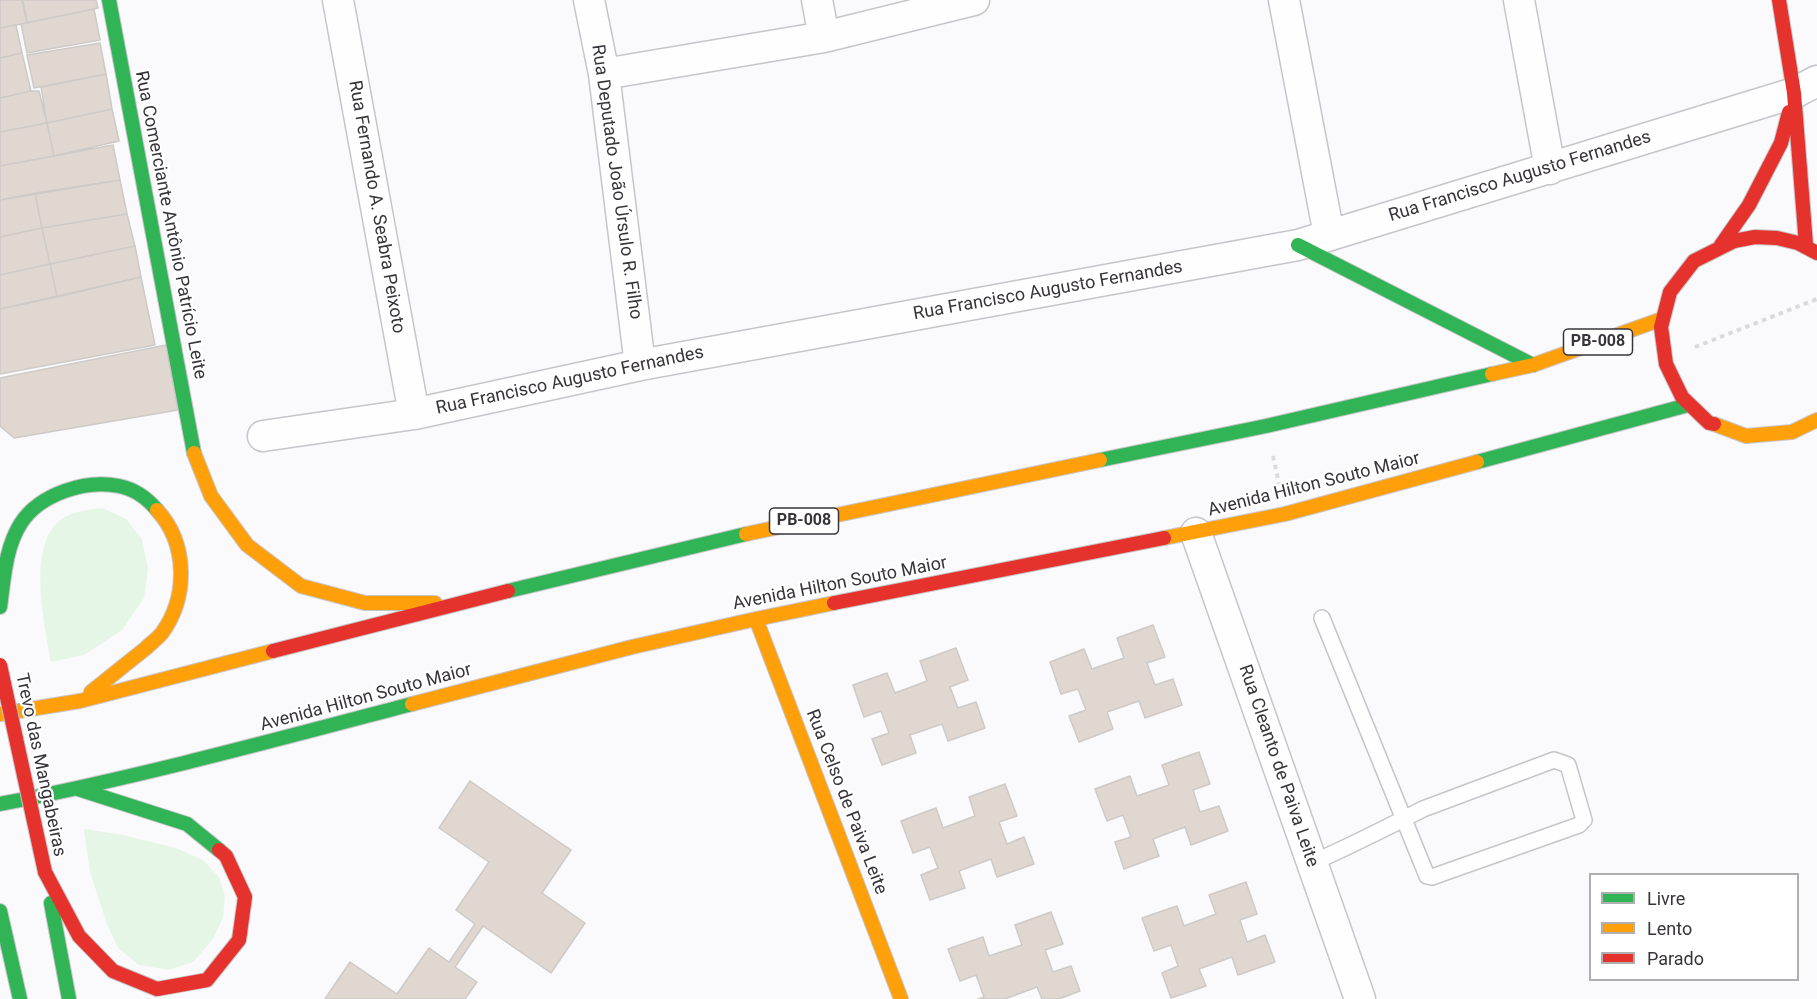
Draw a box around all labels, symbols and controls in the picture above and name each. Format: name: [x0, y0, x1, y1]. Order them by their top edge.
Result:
street label: Rua Deputado João Úrsulo R. Filho: [586, 43, 646, 321]
street label: Rua Comerciante Antônio Patrício Leite: [129, 69, 211, 381]
street label: Rua Fernando A. Seabra Peixoto: [343, 79, 409, 335]
street label: Rua Francisco Augusto Fernandes: [1386, 127, 1654, 227]
street label: Rua Francisco Augusto Fernandes: [912, 257, 1184, 325]
road number: PB-008: [1564, 329, 1632, 355]
street label: Rua Francisco Augusto Fernandes: [434, 342, 706, 420]
street label: Avenida Hilton Souto Maior: [1206, 448, 1422, 522]
road number: PB-008: [770, 508, 838, 534]
street label: Avenida Hilton Souto Maior: [731, 553, 949, 615]
street label: Avenida Hilton Souto Maior: [258, 659, 474, 737]
street label: Rua Cleanto de Paiva Leite: [1233, 662, 1323, 870]
street label: Trevo das Mangabeiras: [10, 671, 70, 859]
street label: Rua Celso de Paiva Leite: [801, 706, 891, 898]
legend: [1589, 873, 1799, 981]
text: Livre: [1647, 888, 1685, 909]
text: Lento: [1647, 918, 1692, 939]
text: Parado: [1647, 948, 1704, 969]

